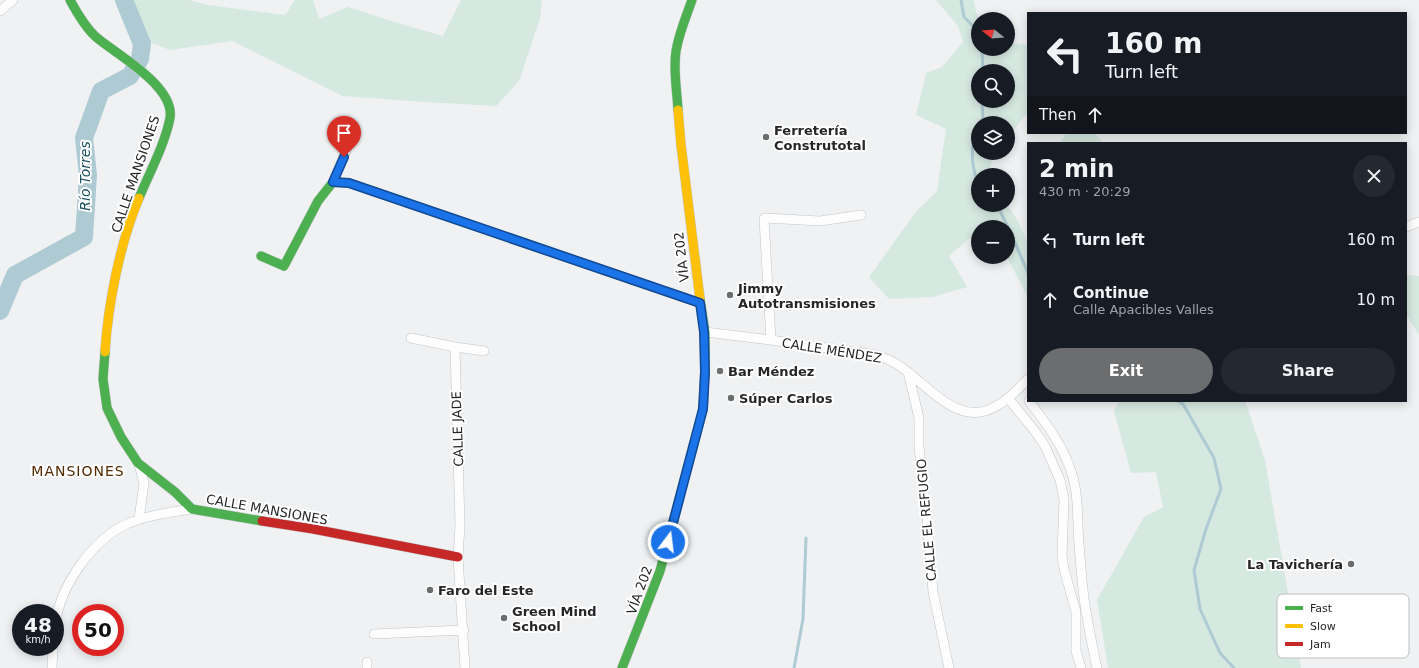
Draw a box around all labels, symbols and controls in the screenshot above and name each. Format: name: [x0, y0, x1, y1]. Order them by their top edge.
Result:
north arrow: [971, 12, 1015, 56]
map controls: [971, 12, 1015, 264]
text: 160 m: [1105, 27, 1202, 60]
icon: left: [1039, 28, 1091, 80]
text: Turn left: [1105, 61, 1178, 82]
button: search: [971, 64, 1015, 108]
icon: ahead: [1084, 104, 1106, 126]
text: Then: [1039, 106, 1076, 124]
street label: CALLE MANSIONES: [108, 113, 163, 235]
pin: [327, 116, 361, 157]
button: layers: [971, 116, 1015, 160]
icon: arrive: [333, 122, 355, 144]
place label: Ferretería Construtotal: [774, 123, 866, 153]
marker: Ferretería Construtotal: [761, 132, 771, 142]
water label: Río Torres: [77, 141, 93, 211]
text: 2 min: [1039, 155, 1114, 183]
button: close: [1353, 155, 1395, 197]
button: +: [971, 168, 1015, 212]
text: 430 m · 20:29: [1039, 184, 1130, 199]
button: −: [971, 220, 1015, 264]
icon: left: [1039, 229, 1061, 251]
street label: VÍA 202: [671, 231, 692, 283]
text: Turn left: [1073, 231, 1145, 249]
text: 160 m: [1347, 231, 1395, 249]
place label: Jimmy Autotransmisiones: [737, 281, 876, 311]
text: Continue: [1073, 284, 1149, 302]
icon: ahead: [1039, 289, 1061, 311]
marker: Jimmy Autotransmisiones: [725, 290, 735, 300]
text: 10 m: [1357, 291, 1395, 309]
text: Calle Apacibles Valles: [1073, 302, 1214, 317]
street label: CALLE MÉNDEZ: [781, 335, 883, 366]
button: Exit: [1039, 348, 1213, 394]
button: Share: [1221, 348, 1395, 394]
place label: Bar Méndez: [728, 364, 814, 379]
marker: Bar Méndez: [715, 366, 725, 376]
street label: CALLE JADE: [449, 391, 466, 467]
place label: Súper Carlos: [739, 391, 833, 406]
marker: Súper Carlos: [726, 393, 736, 403]
street label: CALLE EL REFUGIO: [914, 458, 939, 582]
district label: MANSIONES: [31, 463, 125, 479]
street label: CALLE MANSIONES: [205, 491, 329, 528]
position arrow: [647, 521, 689, 563]
place label: La Tavichería: [1247, 557, 1343, 572]
marker: La Tavichería: [1346, 559, 1356, 569]
street label: VÍA 202: [624, 564, 655, 617]
place label: Faro del Este: [438, 583, 534, 598]
marker: Faro del Este: [425, 585, 435, 595]
legend: [1277, 594, 1409, 658]
text: Fast: [1310, 602, 1333, 615]
speed limit sign: 50: [72, 604, 124, 656]
place label: Green Mind School: [512, 604, 596, 634]
text: 48: [24, 613, 52, 637]
marker: Green Mind School: [499, 613, 509, 623]
text: Slow: [1310, 620, 1336, 633]
text: km/h: [25, 634, 51, 645]
text: Jam: [1309, 638, 1331, 651]

